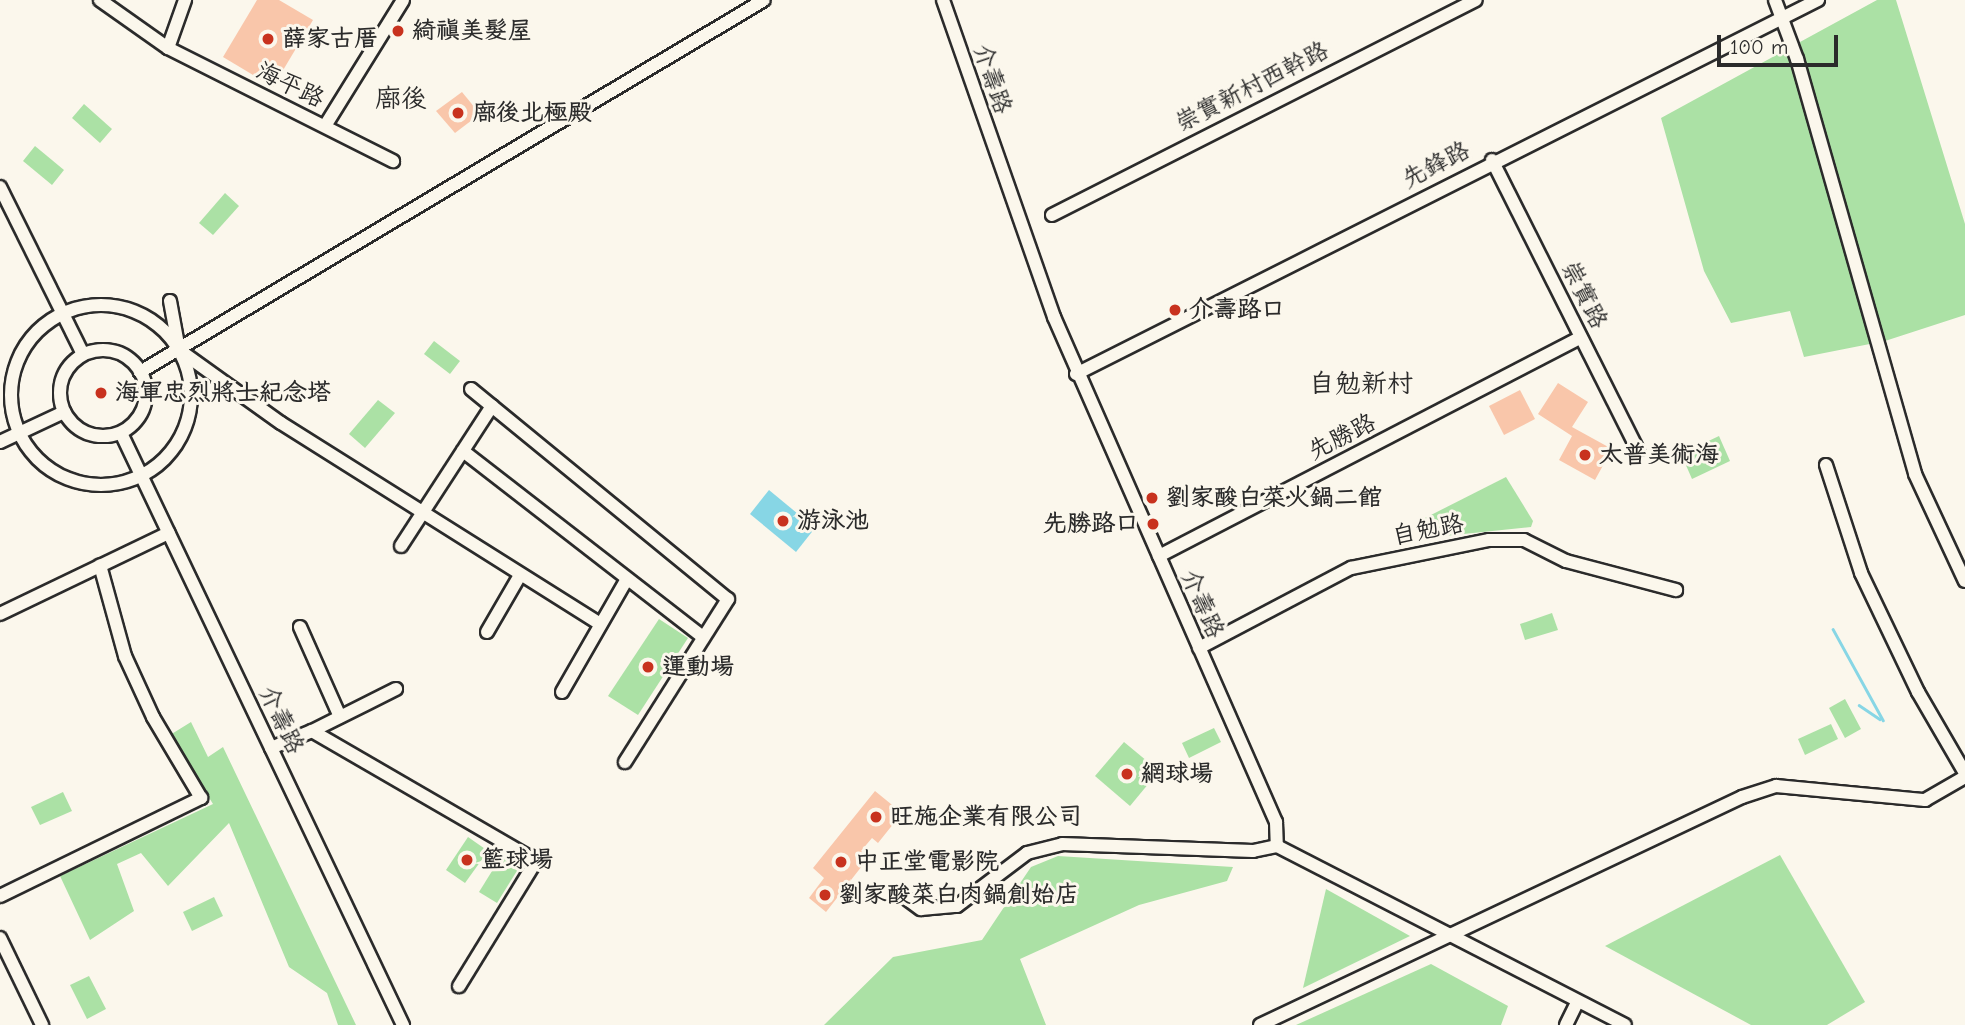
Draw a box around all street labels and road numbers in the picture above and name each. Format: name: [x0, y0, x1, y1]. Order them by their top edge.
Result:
street label: 崇實新村西幹路: [1171, 36, 1333, 138]
street label: 介壽路: [967, 40, 1017, 118]
street label: 海平路: [251, 56, 329, 114]
street label: 先鋒路: [1397, 136, 1475, 194]
street label: 崇實路: [1555, 256, 1613, 334]
street label: 先勝路: [1303, 408, 1381, 466]
street label: 自勉路: [1390, 509, 1466, 551]
street label: 介壽路: [1174, 565, 1230, 643]
street label: 介壽路: [252, 681, 310, 759]

